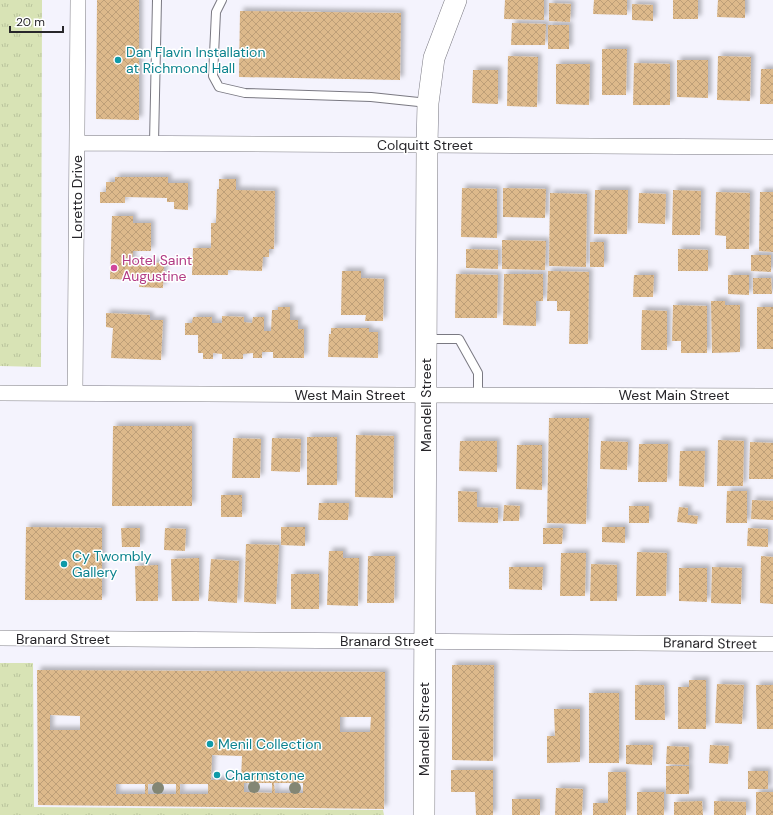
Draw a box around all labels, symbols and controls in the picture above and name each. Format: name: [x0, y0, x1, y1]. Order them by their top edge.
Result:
scale bar: [10, 8, 63, 34]
text: 20 m: [16, 14, 45, 30]
place label: Dan Flavin Installation at Richmond Hall: [126, 43, 265, 77]
marker: Dan Flavin Installation at Richmond Hall: [113, 55, 123, 65]
street label: Colquitt Street: [377, 136, 473, 154]
street label: Loretto Drive: [68, 155, 86, 239]
place label: Hotel Saint Augustine: [122, 251, 192, 285]
marker: Hotel Saint Augustine: [109, 263, 119, 273]
street label: Mandell Street: [417, 358, 435, 452]
street label: West Main Street: [295, 386, 405, 404]
street label: West Main Street: [619, 386, 729, 404]
place label: Cy Twombly Gallery: [72, 547, 152, 581]
marker: Cy Twombly Gallery: [59, 559, 69, 569]
street label: Branard Street: [16, 630, 110, 648]
street label: Branard Street: [340, 632, 434, 650]
street label: Branard Street: [663, 633, 757, 653]
street label: Mandell Street: [415, 682, 433, 776]
place label: Menil Collection: [218, 735, 322, 753]
marker: Menil Collection: [205, 739, 215, 749]
place label: Charmstone: [225, 766, 305, 784]
marker: Charmstone: [212, 770, 222, 780]

